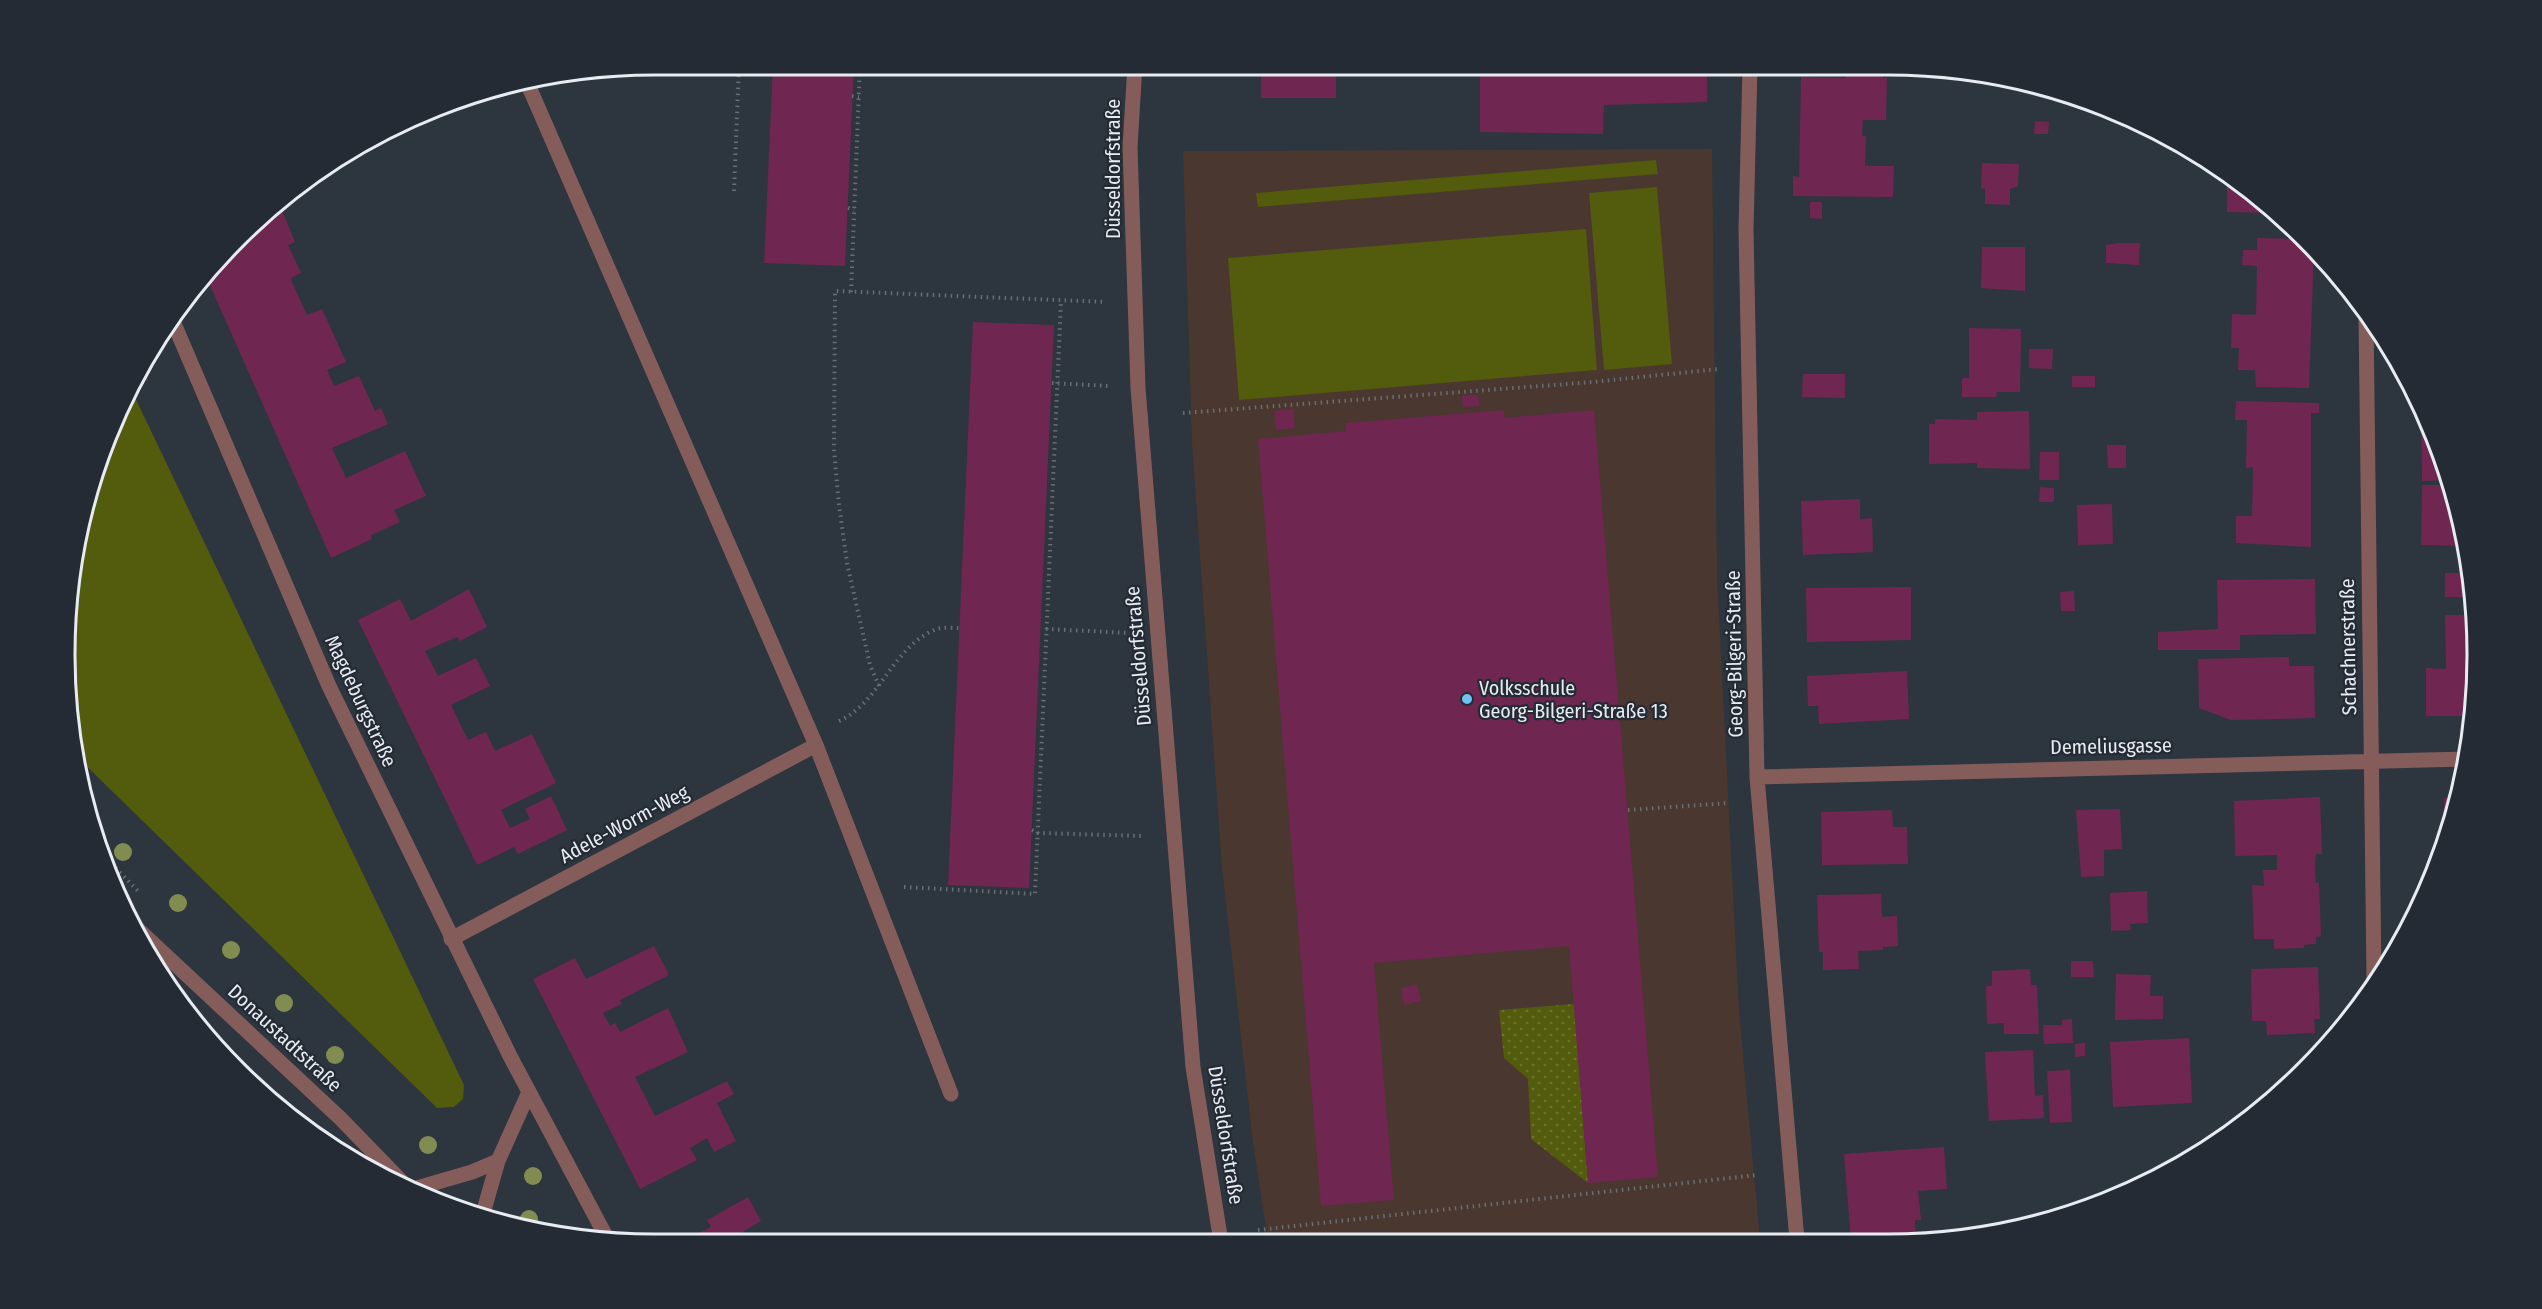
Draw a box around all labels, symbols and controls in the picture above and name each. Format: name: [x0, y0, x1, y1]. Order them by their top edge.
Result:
street label: Düsseldorfstraße: [1101, 99, 1125, 239]
street label: Georg-Bilgeri-Straße: [1721, 570, 1747, 738]
street label: Schachnerstraße: [2335, 578, 2361, 716]
street label: Düsseldorfstraße: [1120, 585, 1156, 727]
street label: Magdeburgstraße: [320, 631, 402, 771]
place label: Volksschule Georg-Bilgeri-Straße 13: [1479, 676, 1668, 723]
marker: Volksschule Georg-Bilgeri-Straße 13: [1460, 692, 1474, 706]
street label: Demeliusgasse: [2050, 733, 2172, 759]
street label: Adele-Worm-Weg: [555, 780, 693, 868]
street label: Donaustadtstraße: [223, 979, 347, 1097]
street label: Düsseldorfstraße: [1203, 1064, 1249, 1206]

